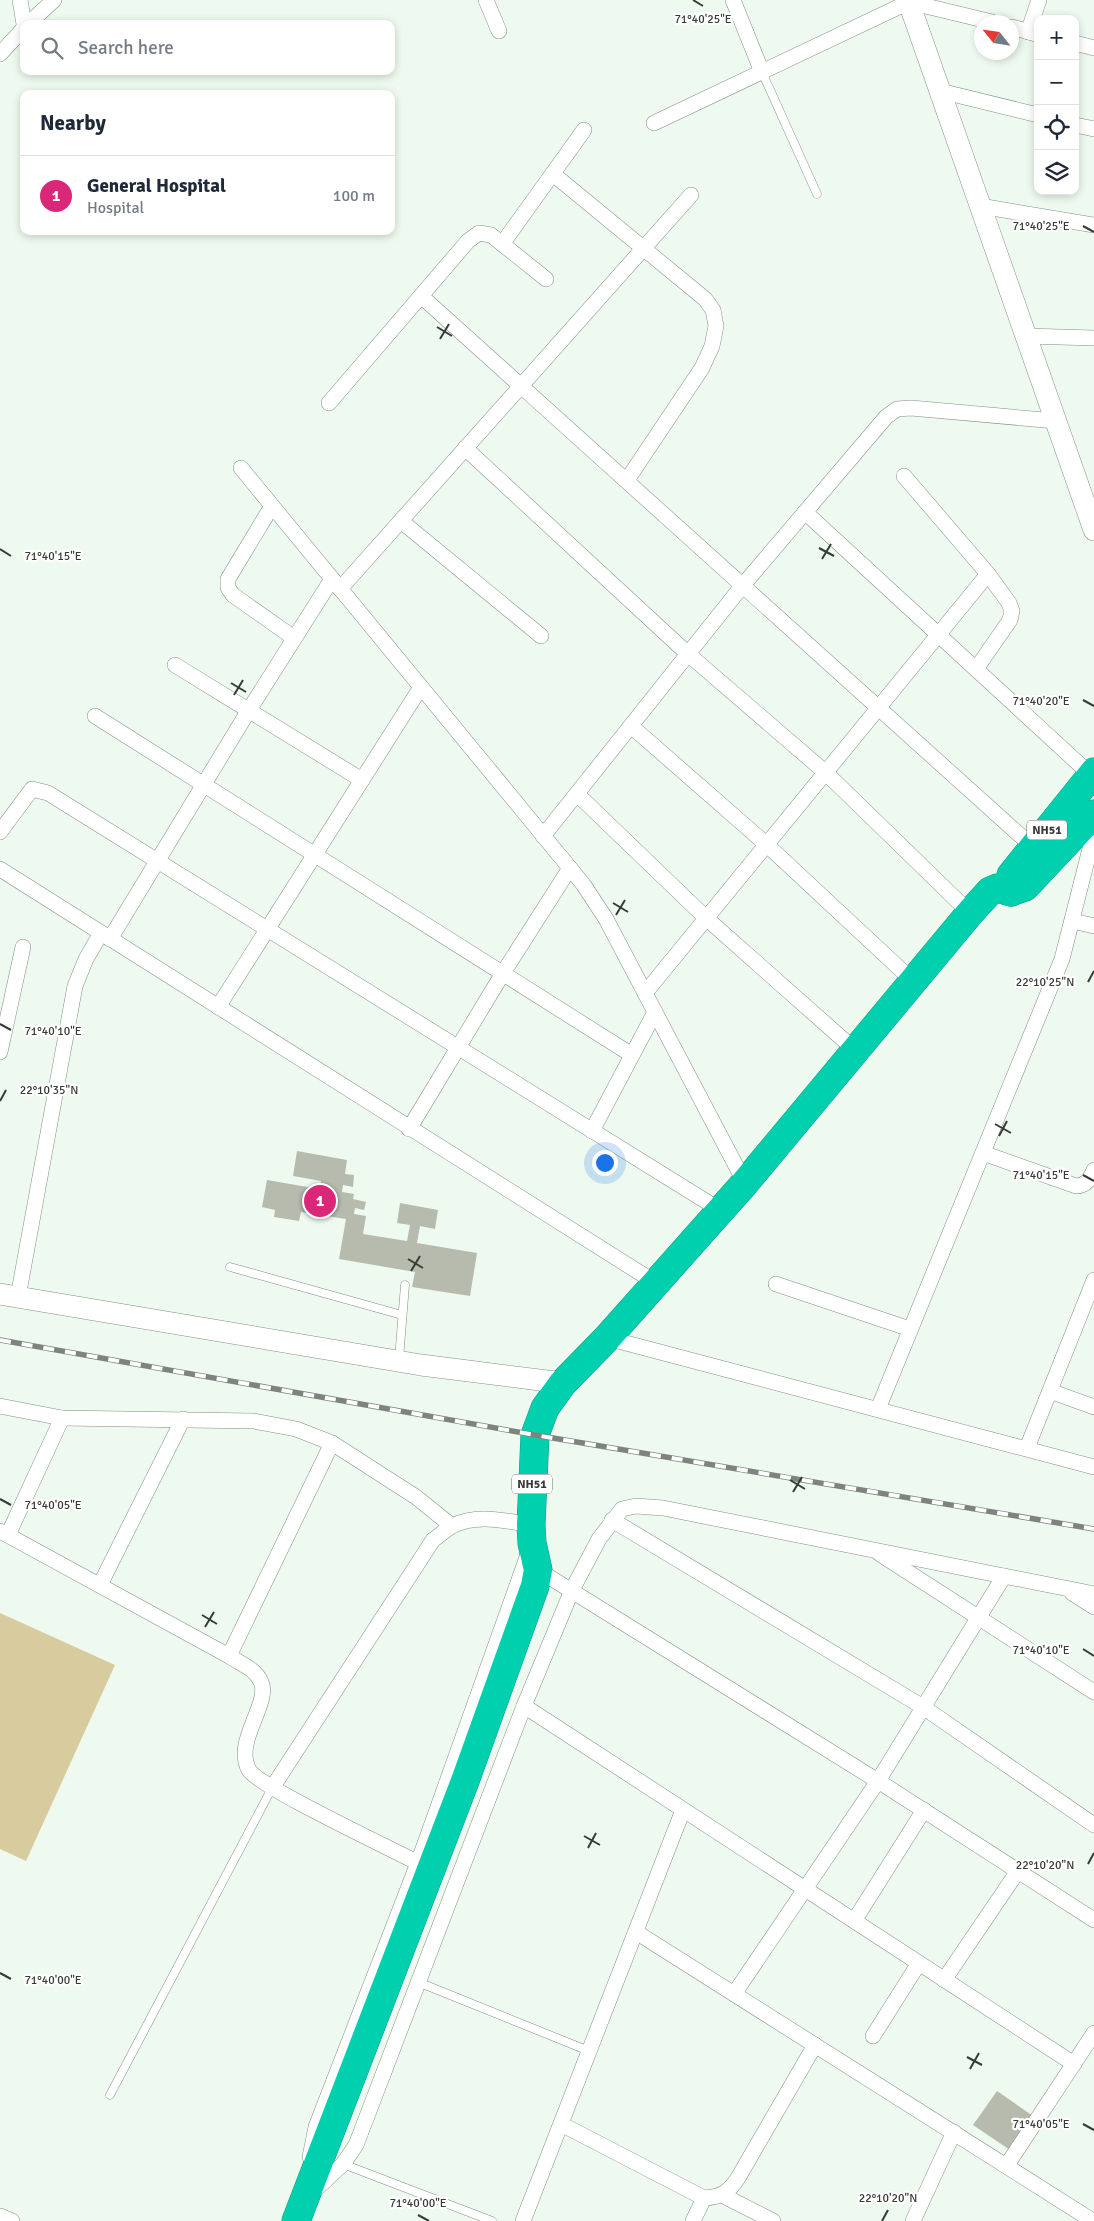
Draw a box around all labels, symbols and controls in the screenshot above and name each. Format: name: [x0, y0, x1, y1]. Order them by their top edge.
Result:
text: 71°40'25"E: [674, 12, 732, 27]
north arrow: [974, 15, 1019, 60]
map controls: [1034, 15, 1079, 195]
button: +: [1034, 15, 1079, 60]
search box: [20, 20, 395, 75]
icon: search: [38, 34, 66, 62]
text: Search here: [78, 36, 174, 60]
button: −: [1034, 60, 1079, 105]
button: locate: [1034, 105, 1079, 150]
text: Nearby: [40, 110, 106, 136]
button: layers: [1034, 150, 1079, 195]
text: General Hospital: [87, 174, 226, 198]
text: 1: [52, 186, 60, 206]
text: 100 m: [333, 186, 375, 206]
text: Hospital: [87, 198, 144, 218]
text: 71°40'25"E: [1012, 219, 1070, 234]
text: 71°40'15"E: [24, 549, 82, 564]
text: 71°40'20"E: [1012, 694, 1070, 709]
road number: NH51: [1027, 820, 1067, 840]
text: 22°10'25"N: [1016, 975, 1074, 990]
text: 71°40'10"E: [24, 1024, 82, 1039]
text: 22°10'35"N: [20, 1083, 78, 1098]
your location: [592, 1150, 618, 1176]
text: 71°40'15"E: [1012, 1168, 1070, 1183]
pin: 1: [304, 1182, 336, 1220]
road number: NH51: [512, 1475, 552, 1494]
text: 71°40'05"E: [24, 1498, 82, 1513]
text: 71°40'10"E: [1012, 1643, 1070, 1658]
text: 22°10'20"N: [1016, 1858, 1074, 1873]
text: 71°40'00"E: [24, 1973, 82, 1988]
text: 71°40'05"E: [1012, 2117, 1070, 2132]
text: 22°10'20"N: [859, 2191, 917, 2206]
text: 71°40'00"E: [389, 2196, 447, 2211]

